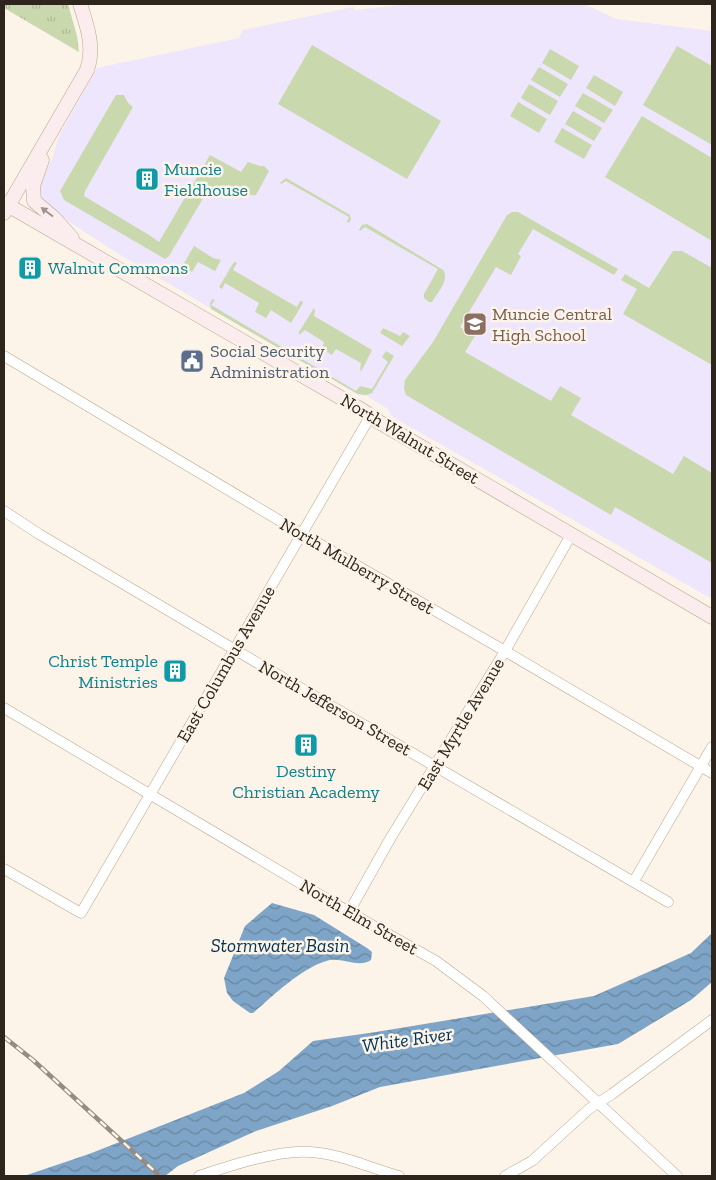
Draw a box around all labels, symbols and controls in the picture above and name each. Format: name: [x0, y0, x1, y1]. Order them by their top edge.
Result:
place label: Muncie Fieldhouse: [164, 158, 248, 201]
building icon: Muncie Fieldhouse: [134, 166, 160, 192]
one-way arrow: [41, 207, 54, 218]
building icon: Walnut Commons: [17, 255, 43, 281]
place label: Walnut Commons: [48, 257, 188, 279]
place label: Muncie Central High School: [492, 303, 612, 346]
school or university icon: Muncie Central High School: [462, 311, 488, 337]
place label: Social Security Administration: [210, 340, 330, 383]
public building icon: Social Security Administration: [179, 348, 205, 374]
street label: North Walnut Street: [337, 389, 484, 489]
street label: North Mulberry Street: [276, 513, 438, 619]
street label: East Columbus Avenue: [172, 582, 280, 746]
place label: Christ Temple Ministries: [48, 650, 158, 693]
street label: East Myrtle Avenue: [413, 654, 509, 794]
street label: North Jefferson Street: [255, 655, 415, 761]
building icon: Christ Temple Ministries: [162, 658, 188, 684]
building icon: Destiny Christian Academy: [293, 732, 319, 758]
place label: Destiny Christian Academy: [232, 760, 381, 803]
street label: North Elm Street: [296, 874, 422, 960]
water label: Stormwater Basin: [211, 934, 349, 957]
water label: White River: [361, 1022, 454, 1057]

